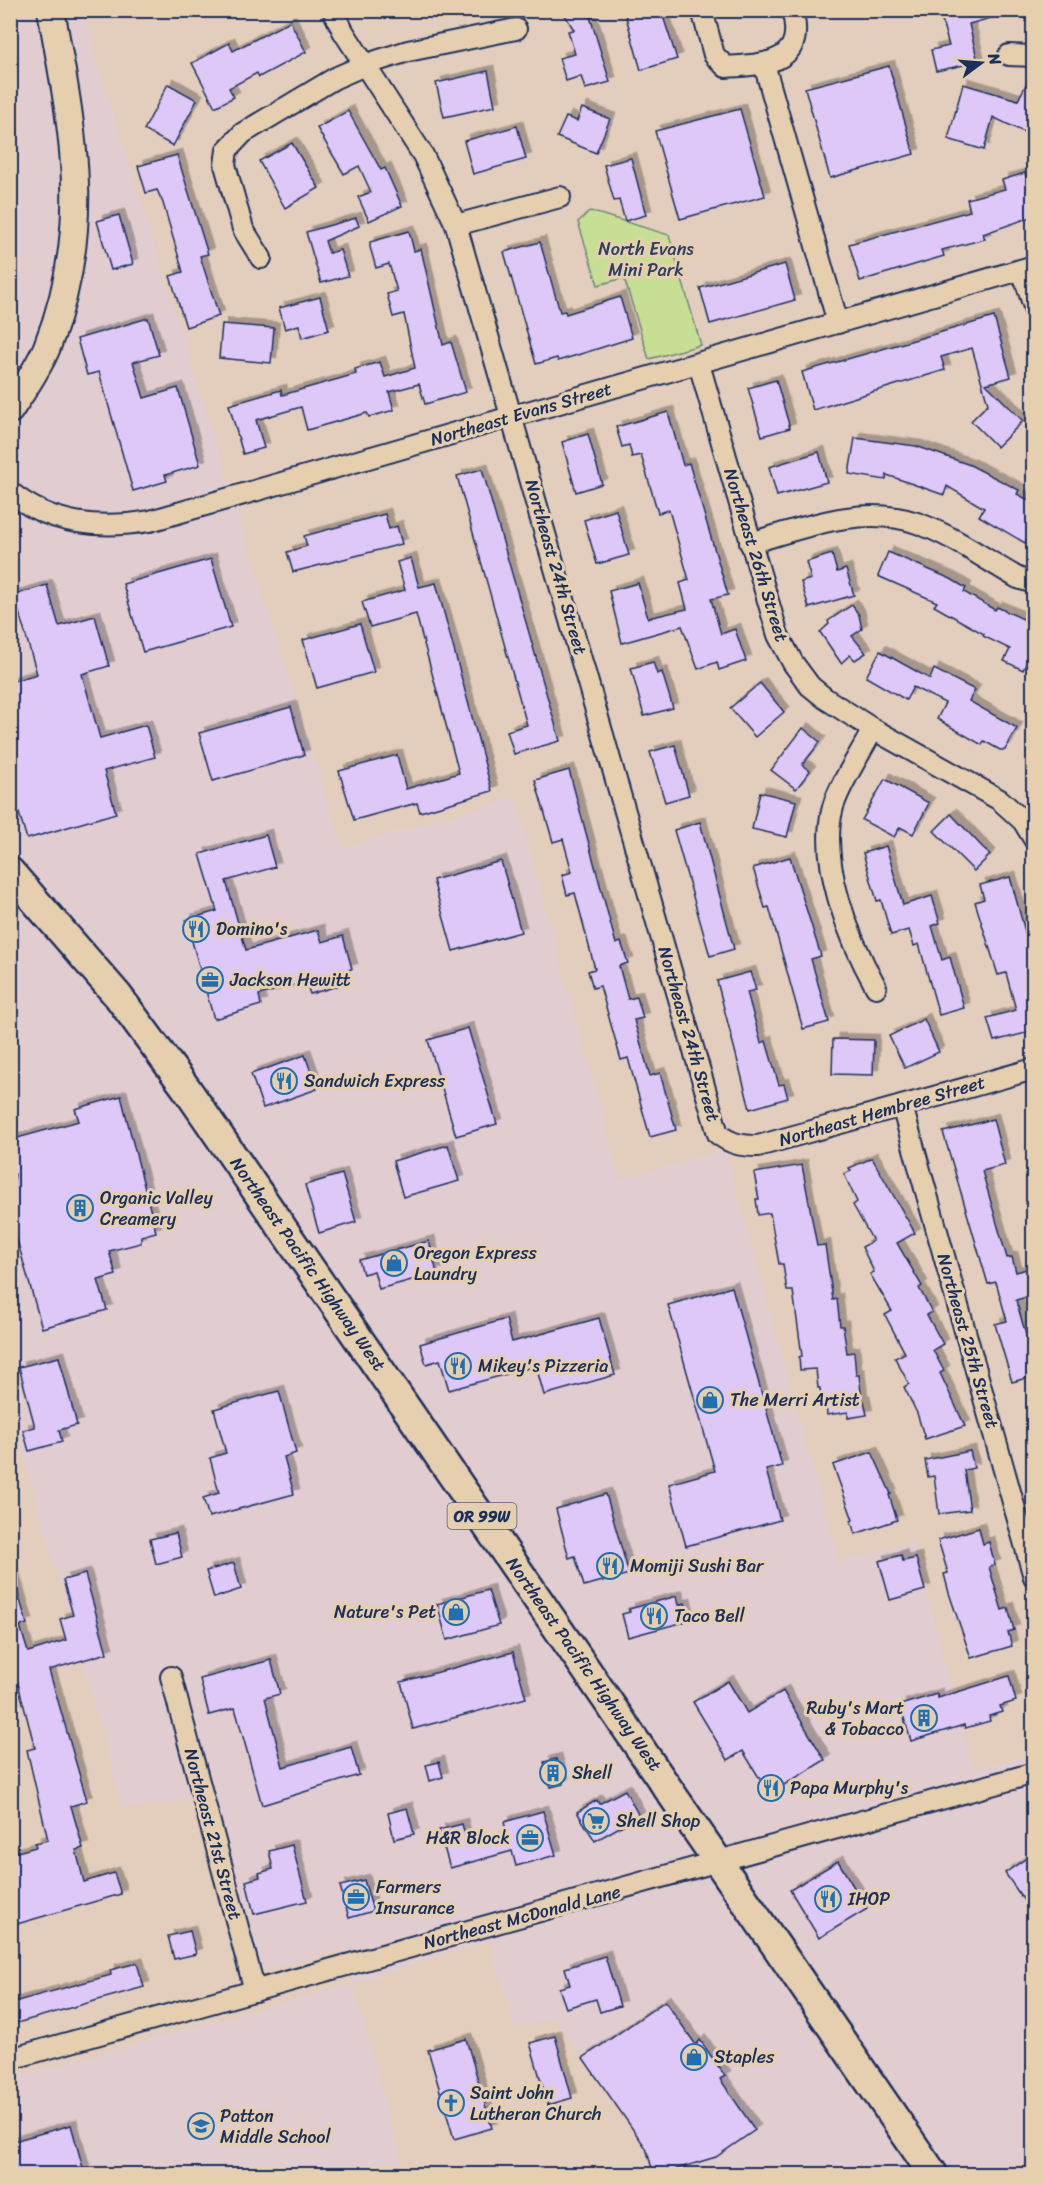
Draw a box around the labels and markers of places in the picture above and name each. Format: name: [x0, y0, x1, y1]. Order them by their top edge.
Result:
place label: Domino's: [216, 913, 288, 945]
restaurant icon: Domino's: [181, 914, 211, 944]
place label: Jackson Hewitt: [229, 964, 351, 996]
office icon: Jackson Hewitt: [195, 965, 225, 995]
place label: Sandwich Express: [304, 1065, 446, 1097]
restaurant icon: Sandwich Express: [269, 1066, 299, 1096]
place label: Organic Valley Creamery: [100, 1182, 214, 1235]
building icon: Organic Valley Creamery: [65, 1193, 95, 1223]
place label: Oregon Express Laundry: [414, 1237, 538, 1290]
shop icon: Oregon Express Laundry: [379, 1248, 409, 1278]
place label: Mikey's Pizzeria: [478, 1350, 608, 1382]
restaurant icon: Mikey's Pizzeria: [443, 1351, 473, 1381]
place label: The Merri Artist: [730, 1384, 860, 1416]
shop icon: The Merri Artist: [695, 1385, 725, 1415]
place label: Momiji Sushi Bar: [630, 1550, 765, 1582]
restaurant icon: Momiji Sushi Bar: [595, 1551, 625, 1581]
place label: Nature's Pet: [334, 1596, 436, 1628]
shop icon: Nature's Pet: [441, 1597, 471, 1627]
place label: Taco Bell: [674, 1600, 746, 1632]
restaurant icon: Taco Bell: [639, 1601, 669, 1631]
place label: Ruby's Mart & Tobacco: [806, 1692, 904, 1745]
building icon: Ruby's Mart & Tobacco: [909, 1703, 939, 1733]
place label: Shell: [572, 1757, 613, 1789]
building icon: Shell: [538, 1758, 568, 1788]
place label: Papa Murphy's: [790, 1772, 909, 1804]
restaurant icon: Papa Murphy's: [756, 1773, 786, 1803]
place label: Shell Shop: [616, 1805, 701, 1837]
supermarket icon: Shell Shop: [581, 1806, 611, 1836]
place label: H&R Block: [426, 1822, 510, 1854]
office icon: H&R Block: [515, 1823, 545, 1853]
place label: Farmers Insurance: [375, 1871, 455, 1924]
office icon: Farmers Insurance: [341, 1882, 371, 1912]
place label: IHOP: [847, 1883, 891, 1915]
restaurant icon: IHOP: [813, 1884, 843, 1914]
place label: Staples: [714, 2041, 775, 2073]
shop icon: Staples: [679, 2042, 709, 2072]
place label: Saint John Lutheran Church: [470, 2077, 601, 2130]
church icon: Saint John Lutheran Church: [436, 2088, 466, 2118]
place label: Patton Middle School: [220, 2100, 331, 2153]
school or university icon: Patton Middle School: [186, 2111, 216, 2141]

